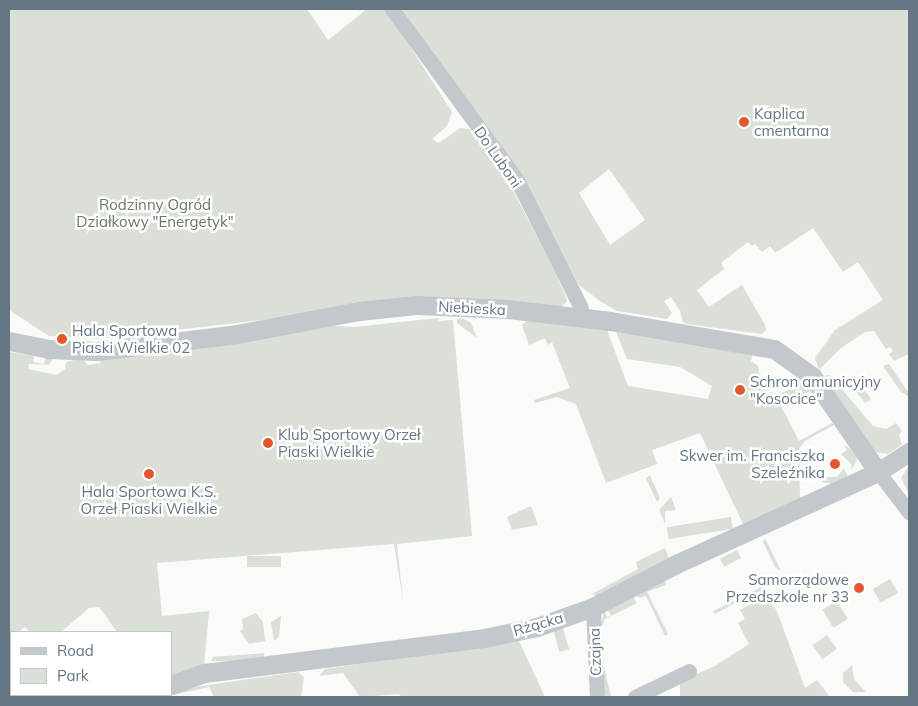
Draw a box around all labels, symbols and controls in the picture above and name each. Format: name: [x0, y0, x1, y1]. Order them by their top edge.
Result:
place label: Kaplica cmentarna: [754, 104, 829, 139]
marker: Kaplica cmentarna: [738, 116, 750, 128]
street label: Do Luboni: [470, 123, 526, 191]
park label: Rodzinny Ogród Działkowy "Energetyk": [76, 195, 234, 230]
street label: Niebieska: [438, 297, 506, 319]
place label: Hala Sportowa Piaski Wielkie 02: [72, 321, 190, 356]
marker: Hala Sportowa Piaski Wielkie 02: [56, 333, 68, 345]
place label: Schron amunicyjny "Kosocice": [750, 372, 881, 407]
marker: Schron amunicyjny "Kosocice": [734, 384, 746, 396]
place label: Klub Sportowy Orzeł Piaski Wielkie: [278, 425, 421, 460]
marker: Klub Sportowy Orzeł Piaski Wielkie: [262, 437, 274, 449]
place label: Skwer im. Franciszka Szeleźnika: [679, 446, 825, 481]
marker: Skwer im. Franciszka Szeleźnika: [829, 458, 841, 470]
marker: Hala Sportowa K.S. Orzeł Piaski Wielkie: [143, 468, 155, 480]
place label: Hala Sportowa K.S. Orzeł Piaski Wielkie: [81, 482, 217, 517]
place label: Samorządowe Przedszkole nr 33: [726, 570, 849, 605]
marker: Samorządowe Przedszkole nr 33: [853, 582, 865, 594]
street label: Rżącka: [511, 608, 565, 640]
street label: Czajna: [585, 628, 605, 676]
legend: [10, 631, 172, 696]
text: Road: [57, 641, 94, 660]
text: Park: [57, 666, 89, 685]

